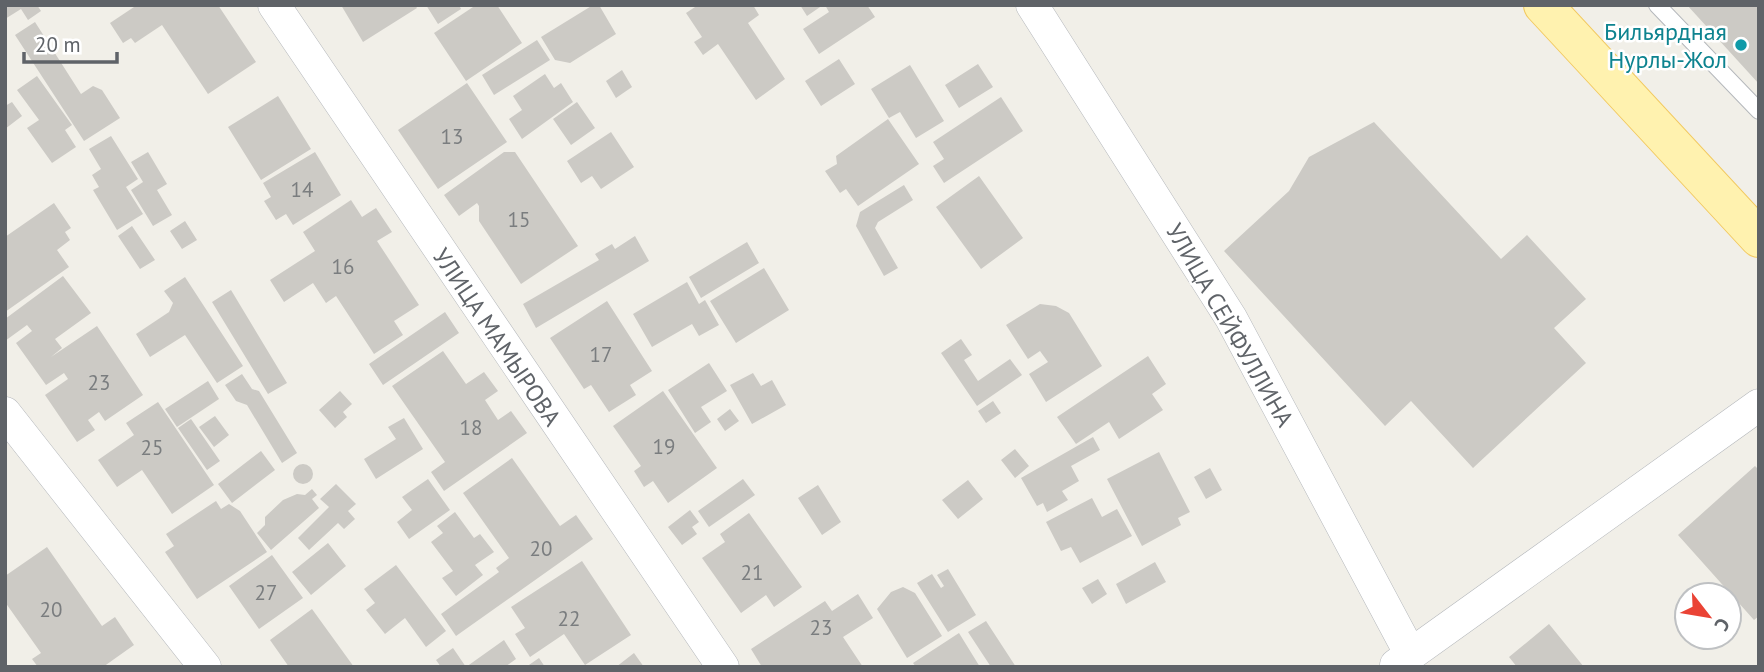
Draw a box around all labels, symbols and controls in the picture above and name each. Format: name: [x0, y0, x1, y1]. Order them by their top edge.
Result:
place label: Бильярдная Нурлы-Жол: [1604, 16, 1727, 75]
scale bar: [24, 21, 117, 65]
text: 20 m: [35, 31, 81, 58]
marker: Бильярдная Нурлы-Жол: [1733, 37, 1749, 53]
house number: 13: [441, 123, 463, 150]
house number: 14: [291, 176, 313, 203]
house number: 15: [508, 206, 530, 233]
street label: УЛИЦА СЕЙФУЛЛИНА: [1159, 218, 1301, 432]
street label: УЛИЦА МАМЫРОВА: [426, 242, 568, 432]
house number: 16: [332, 253, 354, 280]
house number: 17: [590, 341, 612, 368]
house number: 23: [88, 369, 110, 396]
house number: 18: [460, 414, 482, 441]
house number: 19: [653, 433, 675, 460]
house number: 25: [141, 434, 163, 461]
house number: 20: [530, 535, 552, 562]
house number: 21: [741, 559, 763, 586]
house number: 27: [255, 579, 277, 606]
north arrow: [1673, 581, 1743, 651]
house number: 20: [40, 596, 62, 623]
house number: 22: [558, 605, 580, 632]
house number: 23: [810, 614, 832, 641]
text: С: [1709, 614, 1736, 636]

